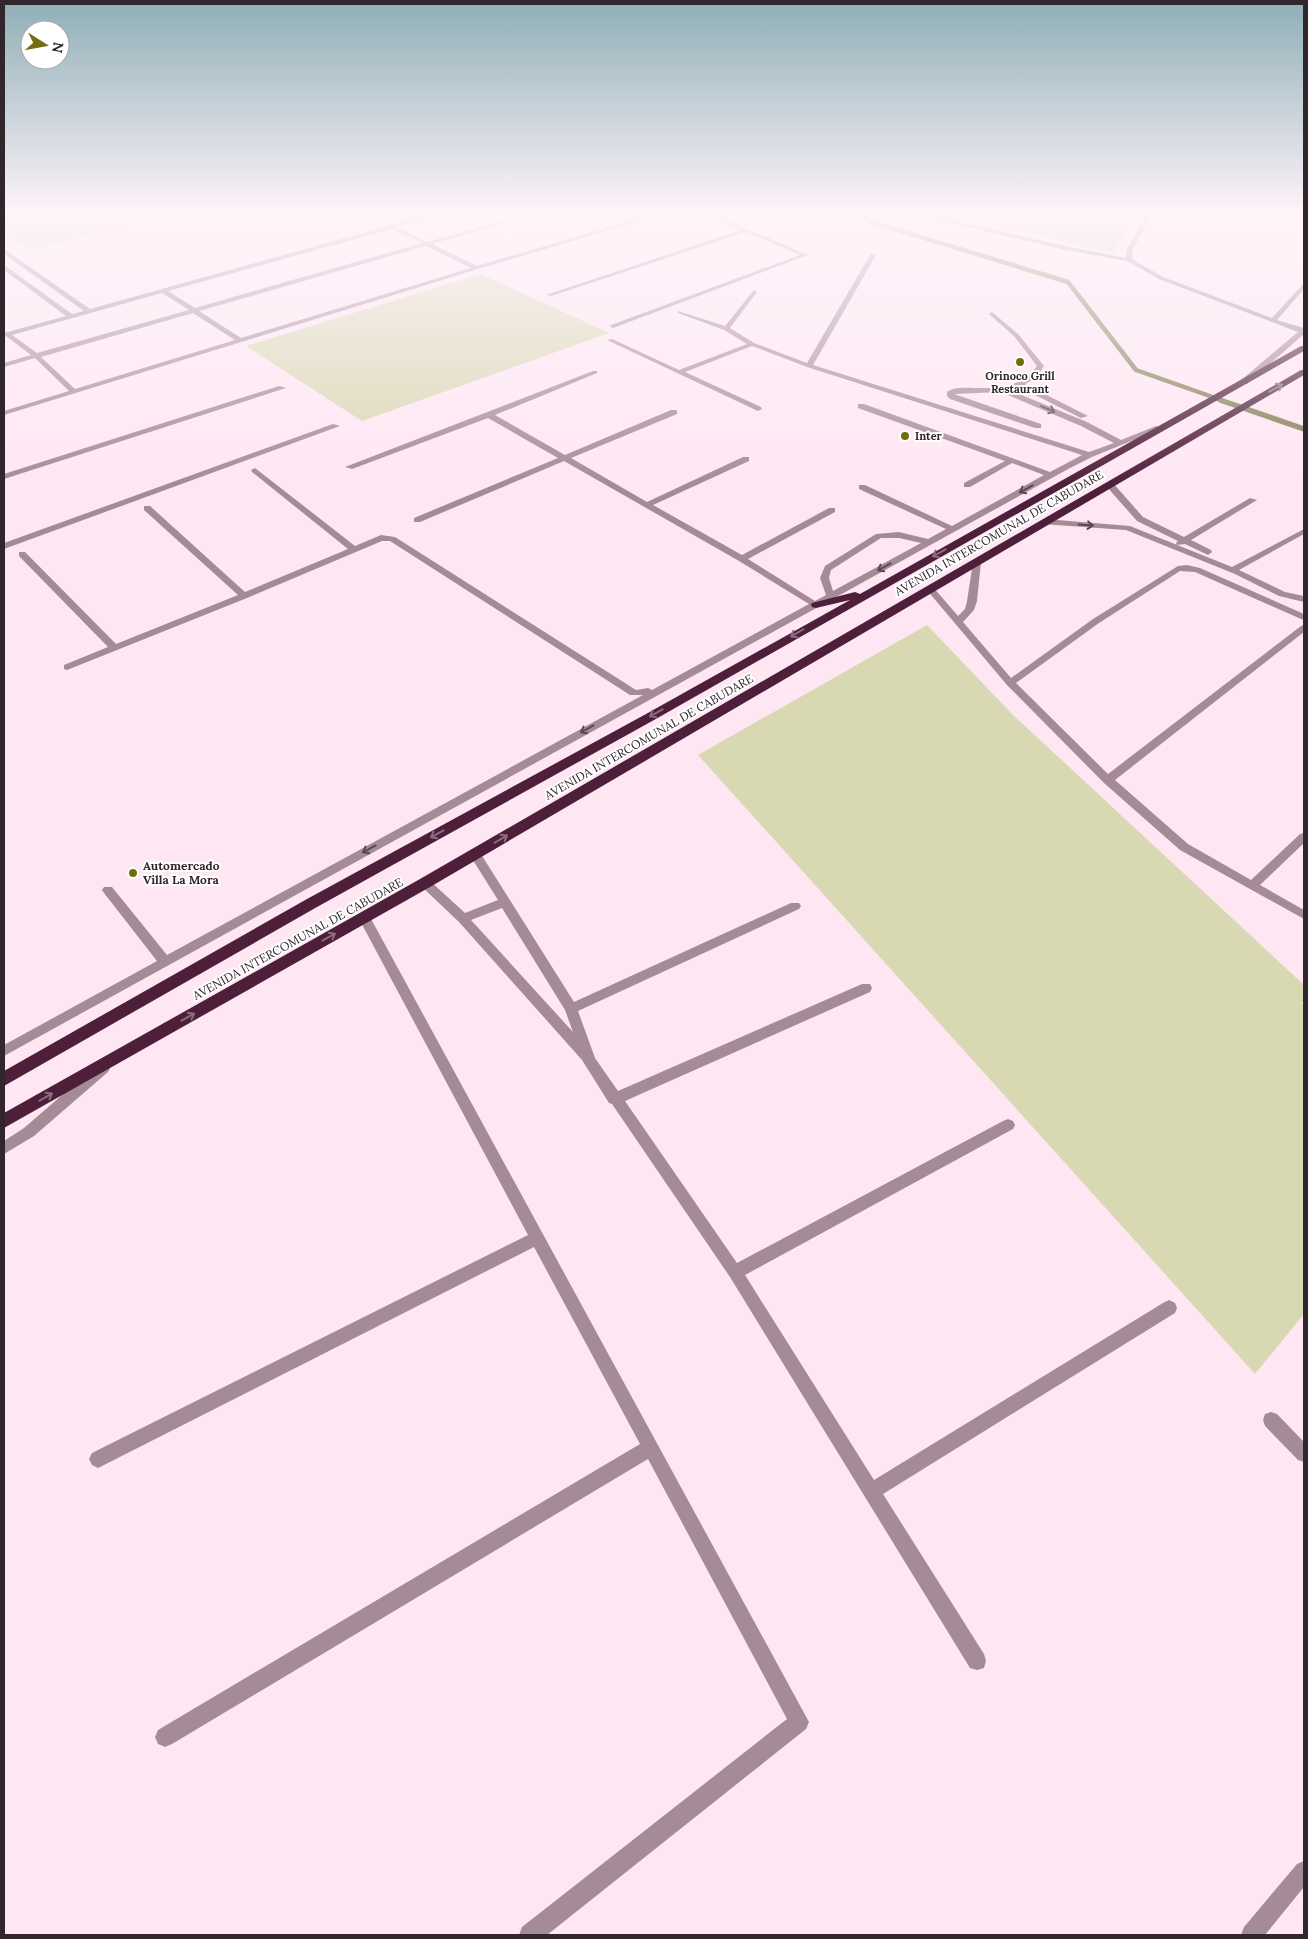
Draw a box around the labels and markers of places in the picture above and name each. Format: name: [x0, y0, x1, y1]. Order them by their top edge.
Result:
marker: Orinoco Grill Restaurant: [1014, 356, 1026, 368]
place label: Orinoco Grill Restaurant: [985, 369, 1055, 396]
place label: Inter: [915, 429, 943, 443]
marker: Inter: [899, 430, 911, 442]
place label: Automercado Villa La Mora: [143, 858, 220, 887]
marker: Automercado Villa La Mora: [127, 867, 139, 879]

